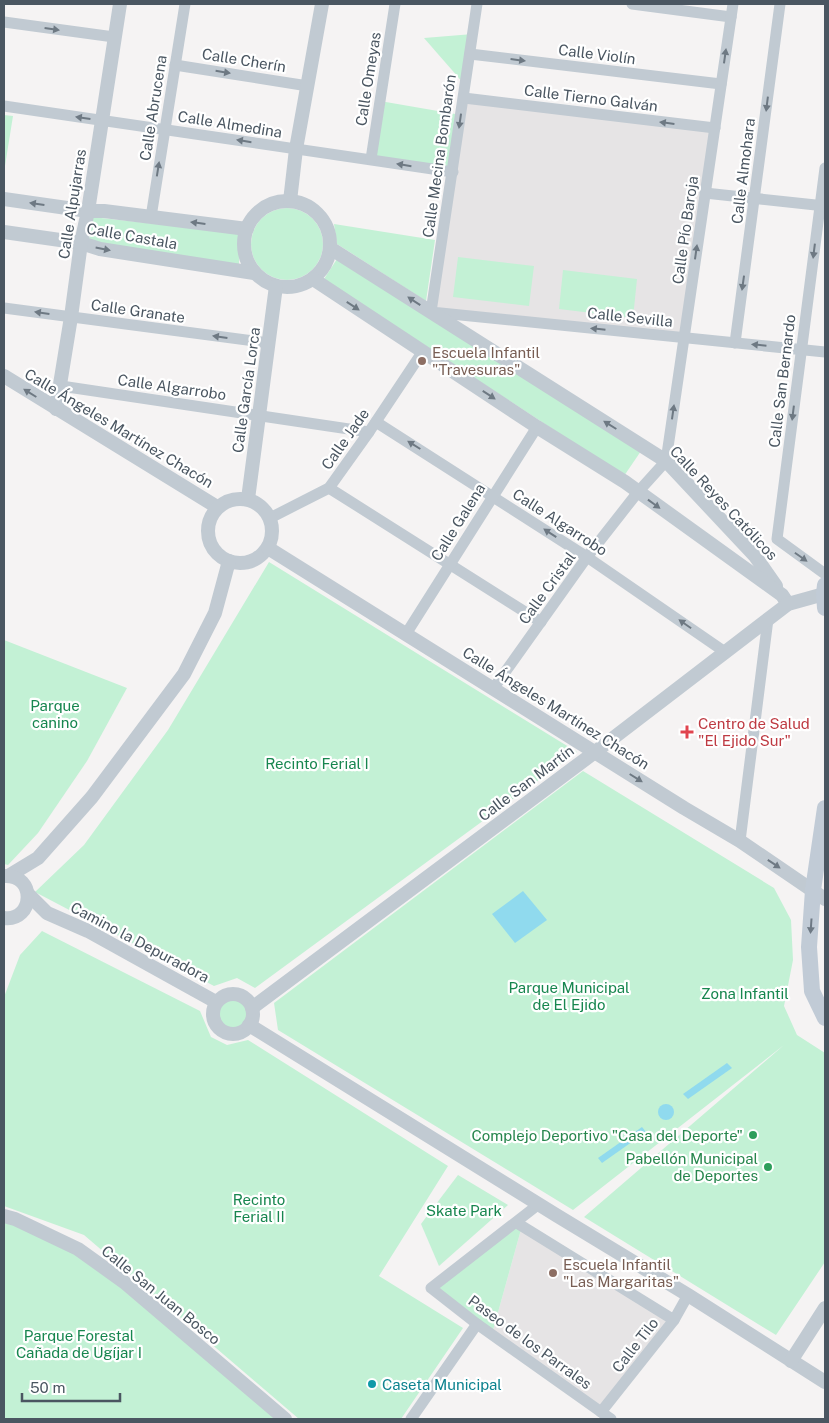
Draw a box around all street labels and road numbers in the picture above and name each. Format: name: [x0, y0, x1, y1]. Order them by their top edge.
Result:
street label: Calle Omeyas: [352, 31, 384, 127]
street label: Calle Violín: [557, 41, 637, 67]
street label: Calle Cherín: [201, 45, 287, 75]
street label: Calle Abrucena: [136, 54, 170, 162]
street label: Calle Mecina Bombarón: [419, 73, 459, 239]
street label: Calle Tierno Galván: [523, 81, 659, 115]
street label: Calle Almedina: [177, 107, 283, 141]
street label: Calle Almohara: [728, 117, 758, 225]
street label: Calle Alpujarras: [55, 148, 89, 260]
street label: Calle Pío Baroja: [669, 175, 701, 285]
street label: Calle Castala: [85, 220, 179, 252]
street label: Calle Granate: [90, 296, 186, 326]
street label: Calle Sevilla: [586, 304, 674, 330]
street label: Calle San Bernardo: [765, 313, 799, 449]
street label: Calle García Lorca: [229, 326, 263, 454]
street label: Calle Ángeles Martínez Chacón: [22, 365, 216, 491]
street label: Calle Algarrobo: [117, 371, 227, 403]
street label: Calle Jade: [318, 405, 372, 473]
street label: Calle Reyes Católicos: [667, 443, 781, 563]
street label: Calle Galena: [427, 480, 489, 564]
street label: Calle Algarrobo: [510, 485, 610, 559]
street label: Calle Cristal: [515, 549, 579, 627]
street label: Calle Ángeles Martínez Chacón: [460, 643, 652, 773]
street label: Calle San Martín: [475, 742, 577, 824]
street label: Camino la Depuradora: [68, 898, 212, 986]
street label: Calle San Juan Bosco: [98, 1242, 224, 1348]
street label: Paseo de los Parrales: [465, 1292, 595, 1392]
street label: Calle Tilo: [608, 1314, 662, 1376]

